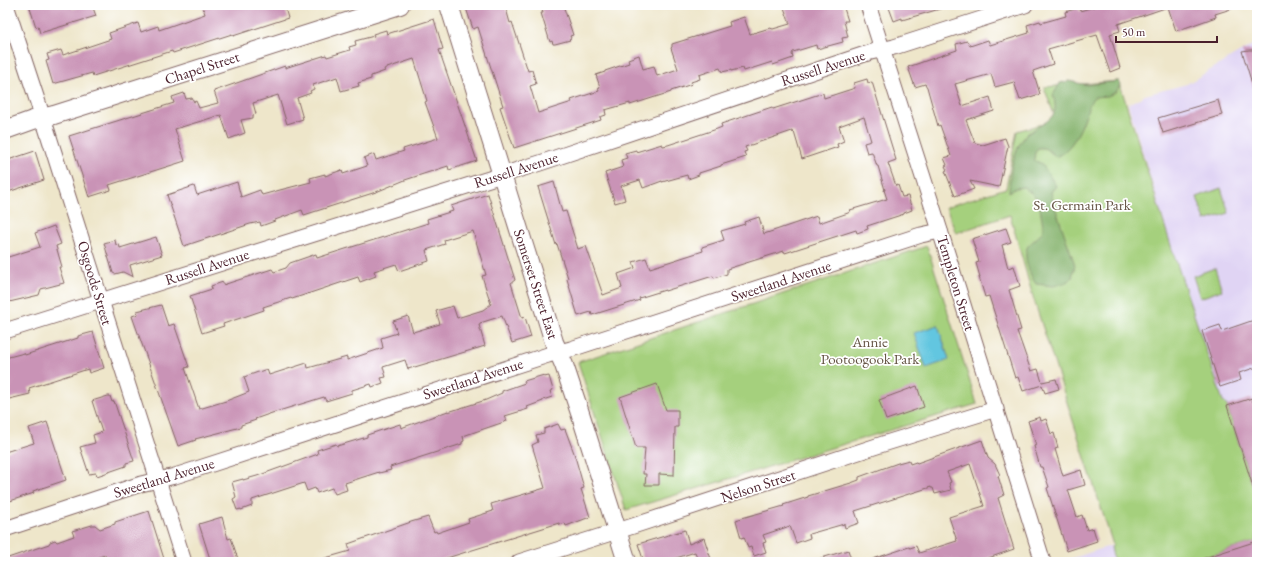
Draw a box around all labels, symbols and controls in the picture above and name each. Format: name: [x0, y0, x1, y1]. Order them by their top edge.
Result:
scale bar: [1116, 18, 1217, 44]
text: 50 m: [1122, 24, 1146, 40]
street label: Russell Avenue: [778, 45, 867, 90]
street label: Chapel Street: [162, 46, 242, 89]
street label: Russell Avenue: [471, 147, 560, 192]
park label: St. Germain Park: [1033, 195, 1132, 214]
street label: Somerset Street East: [510, 226, 563, 342]
street label: Templeton Street: [933, 233, 980, 333]
street label: Osgoode Street: [74, 238, 117, 328]
street label: Russell Avenue: [162, 244, 251, 289]
street label: Sweetland Avenue: [728, 255, 834, 306]
park label: Annie Pootoogook Park: [821, 332, 920, 368]
street label: Sweetland Avenue: [420, 353, 526, 404]
street label: Sweetland Avenue: [111, 453, 217, 502]
street label: Nelson Street: [718, 464, 798, 507]

